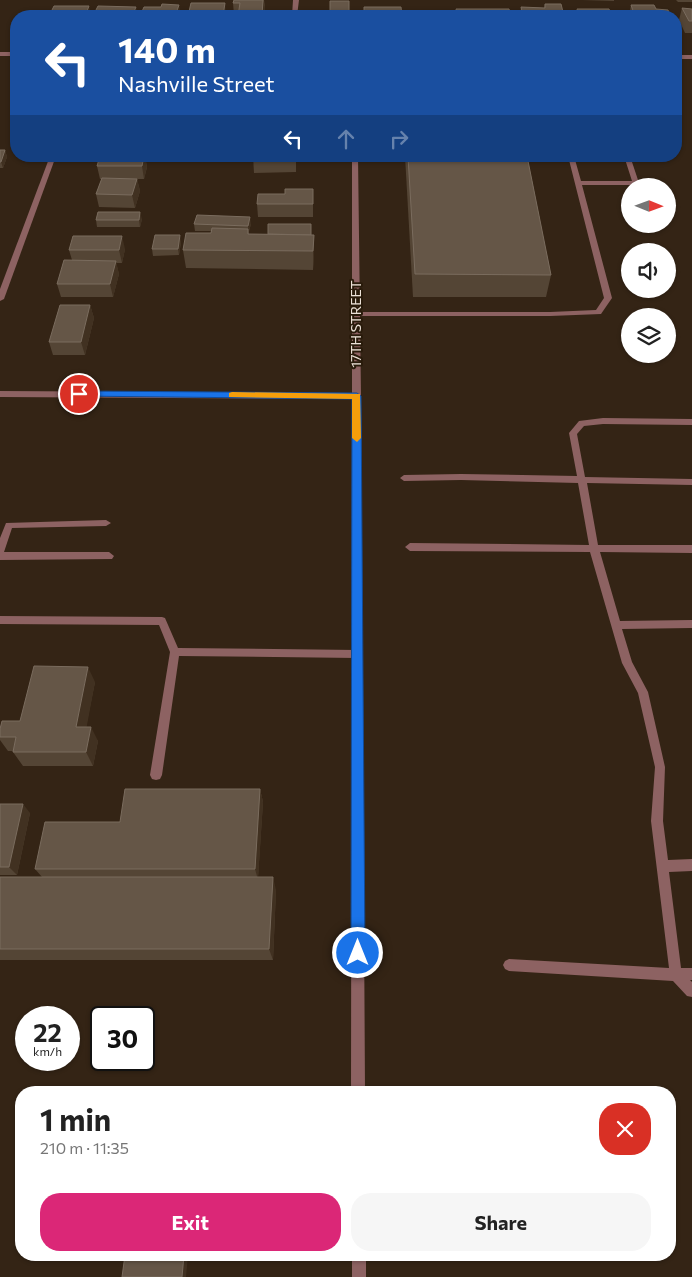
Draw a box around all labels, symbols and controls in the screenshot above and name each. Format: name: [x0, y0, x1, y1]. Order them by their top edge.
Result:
text: 140 m: [118, 27, 216, 70]
icon: left: [35, 30, 100, 95]
text: Nashville Street: [118, 70, 275, 97]
icon: left: [279, 125, 307, 153]
icon: ahead: [332, 125, 360, 153]
icon: right: [385, 125, 413, 153]
north arrow: [621, 178, 676, 232]
map controls: [621, 178, 676, 363]
button: sound: [621, 243, 676, 298]
street label: 17TH STREET: [347, 280, 364, 368]
button: layers: [621, 308, 676, 363]
pin: [58, 373, 100, 415]
icon: arrive: [65, 380, 93, 408]
position arrow: [331, 926, 383, 978]
speed limit sign: 30: [90, 1006, 155, 1071]
text: 22: [33, 1017, 62, 1047]
text: km/h: [33, 1044, 62, 1058]
text: 1 min: [40, 1100, 111, 1137]
button: close: [599, 1103, 651, 1155]
text: 210 m · 11:35: [40, 1138, 129, 1157]
button: Exit: [40, 1193, 341, 1251]
button: Share: [351, 1193, 651, 1251]

